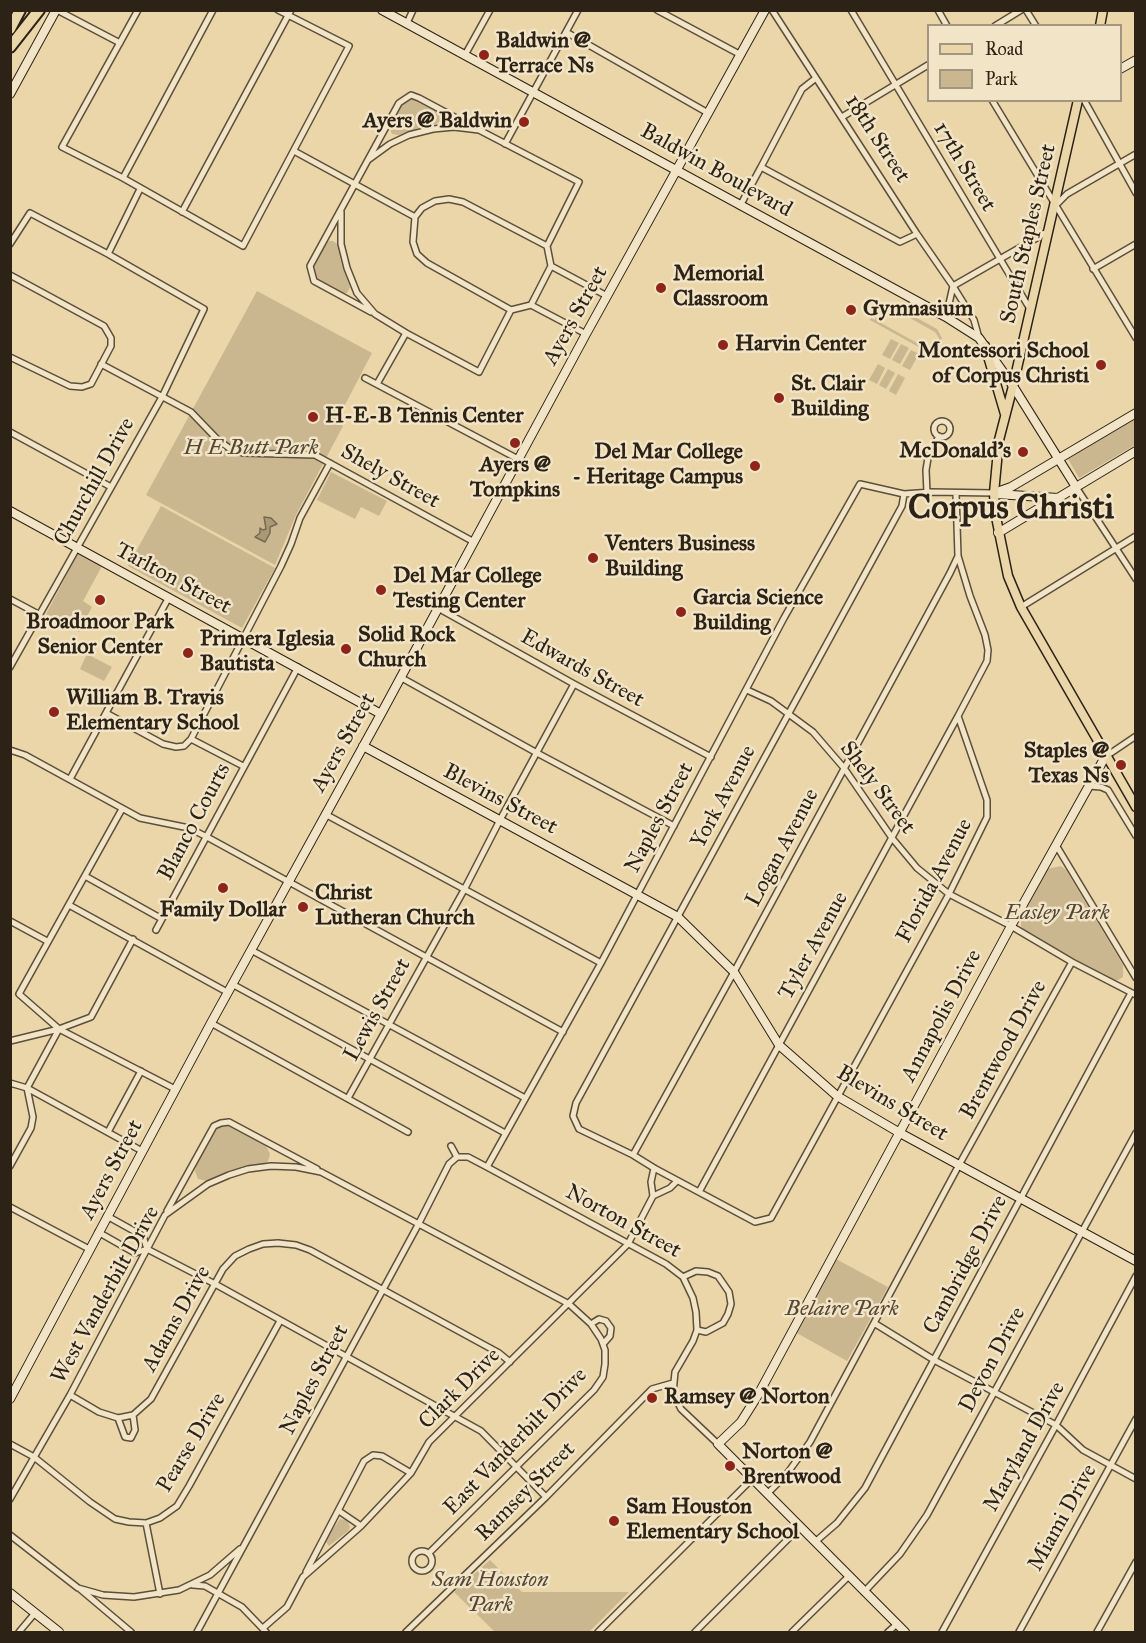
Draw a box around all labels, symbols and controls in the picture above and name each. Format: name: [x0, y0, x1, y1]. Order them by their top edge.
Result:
legend: [927, 24, 1122, 102]
place label: Baldwin @ Terrace Ns: [496, 29, 594, 80]
text: Road: [985, 38, 1023, 60]
marker: Baldwin @ Terrace Ns: [477, 48, 491, 62]
text: Park: [985, 68, 1018, 90]
street label: 18th Street: [839, 90, 915, 188]
place label: Ayers @ Baldwin: [363, 109, 512, 135]
marker: Ayers @ Baldwin: [517, 115, 531, 129]
street label: 17th Street: [927, 117, 1001, 217]
street label: Baldwin Boulevard: [636, 118, 796, 224]
street label: South Staples Street: [996, 142, 1062, 326]
street label: Ayers Street: [538, 262, 614, 370]
place label: Memorial Classroom: [673, 262, 768, 314]
marker: Memorial Classroom: [654, 281, 668, 295]
place label: Gymnasium: [863, 297, 973, 323]
marker: Gymnasium: [844, 303, 858, 317]
place label: Harvin Center: [735, 332, 866, 358]
marker: Harvin Center: [716, 338, 730, 352]
place label: Montessori School of Corpus Christi: [918, 339, 1089, 390]
marker: Montessori School of Corpus Christi: [1094, 358, 1108, 372]
place label: St. Clair Building: [791, 372, 868, 424]
marker: St. Clair Building: [772, 391, 786, 405]
place label: H-E-B Tennis Center: [325, 404, 523, 430]
marker: H-E-B Tennis Center: [306, 410, 320, 424]
street label: Churchill Drive: [49, 413, 141, 551]
park label: H E Butt Park: [183, 436, 319, 462]
marker: Ayers @ Tompkins: [508, 436, 522, 450]
street label: Shely Street: [336, 439, 444, 515]
place label: McDonald's: [899, 439, 1011, 465]
place label: Del Mar College - Heritage Campus: [572, 440, 743, 492]
marker: McDonald's: [1016, 445, 1030, 459]
place label: Ayers @ Tompkins: [470, 453, 560, 505]
marker: Del Mar College - Heritage Campus: [748, 459, 762, 473]
district label: Corpus Christi: [908, 490, 1114, 530]
place label: Venters Business Building: [605, 532, 755, 584]
street label: Tarlton Street: [111, 537, 235, 621]
marker: Venters Business Building: [586, 551, 600, 565]
place label: Del Mar College Testing Center: [393, 564, 542, 616]
marker: Del Mar College Testing Center: [374, 583, 388, 597]
place label: Garcia Science Building: [693, 586, 823, 638]
marker: Broadmoor Park Senior Center: [93, 593, 107, 607]
marker: Garcia Science Building: [674, 605, 688, 619]
place label: Broadmoor Park Senior Center: [26, 610, 174, 662]
place label: Solid Rock Church: [358, 623, 456, 674]
street label: Edwards Street: [516, 624, 648, 714]
place label: Primera Iglesia Bautista: [200, 627, 334, 678]
marker: Solid Rock Church: [339, 642, 353, 656]
marker: Primera Iglesia Bautista: [181, 646, 195, 660]
place label: William B. Travis Elementary School: [66, 686, 239, 738]
street label: Ayers Street: [306, 689, 382, 797]
marker: William B. Travis Elementary School: [47, 705, 61, 719]
street label: Shely Street: [834, 736, 920, 840]
place label: Staples @ Texas Ns: [1024, 739, 1109, 790]
street label: York Avenue: [686, 741, 762, 853]
street label: Naples Street: [620, 758, 700, 878]
marker: Staples @ Texas Ns: [1114, 758, 1128, 772]
street label: Blanco Courts: [153, 759, 237, 885]
street label: Blevins Street: [438, 759, 562, 841]
street label: Logan Avenue: [741, 785, 825, 911]
street label: Florida Avenue: [891, 814, 979, 948]
marker: Family Dollar: [216, 881, 230, 895]
place label: Christ Lutheran Church: [315, 881, 475, 932]
street label: Tyler Avenue: [774, 887, 854, 1005]
place label: Family Dollar: [160, 898, 286, 924]
marker: Christ Lutheran Church: [296, 900, 310, 914]
park label: Easley Park: [1004, 901, 1110, 927]
street label: Annapolis Drive: [896, 945, 988, 1087]
street label: Lewis Street: [339, 954, 417, 1066]
street label: Brentwood Drive: [955, 976, 1053, 1124]
street label: Blevins Street: [831, 1060, 953, 1148]
street label: Ayers Street: [75, 1116, 149, 1224]
street label: Norton Street: [561, 1179, 685, 1265]
street label: Cambridge Drive: [918, 1191, 1014, 1339]
street label: West Vanderbilt Drive: [46, 1202, 166, 1388]
street label: Adams Drive: [137, 1261, 217, 1377]
park label: Belaire Park: [785, 1297, 899, 1323]
street label: Devon Drive: [954, 1303, 1032, 1417]
street label: Naples Street: [275, 1320, 355, 1440]
street label: Clark Drive: [414, 1343, 506, 1435]
street label: East Vanderbilt Drive: [439, 1363, 593, 1521]
street label: Maryland Drive: [978, 1378, 1072, 1516]
place label: Ramsey @ Norton: [664, 1385, 830, 1411]
street label: Pearse Drive: [152, 1388, 232, 1498]
marker: Ramsey @ Norton: [645, 1391, 659, 1405]
street label: Ramsey Street: [471, 1437, 581, 1547]
place label: Norton @ Brentwood: [742, 1440, 841, 1492]
marker: Norton @ Brentwood: [723, 1459, 737, 1473]
street label: Miami Drive: [1023, 1460, 1103, 1576]
place label: Sam Houston Elementary School: [626, 1495, 799, 1546]
marker: Sam Houston Elementary School: [607, 1514, 621, 1528]
park label: Sam Houston Park: [432, 1568, 548, 1620]

